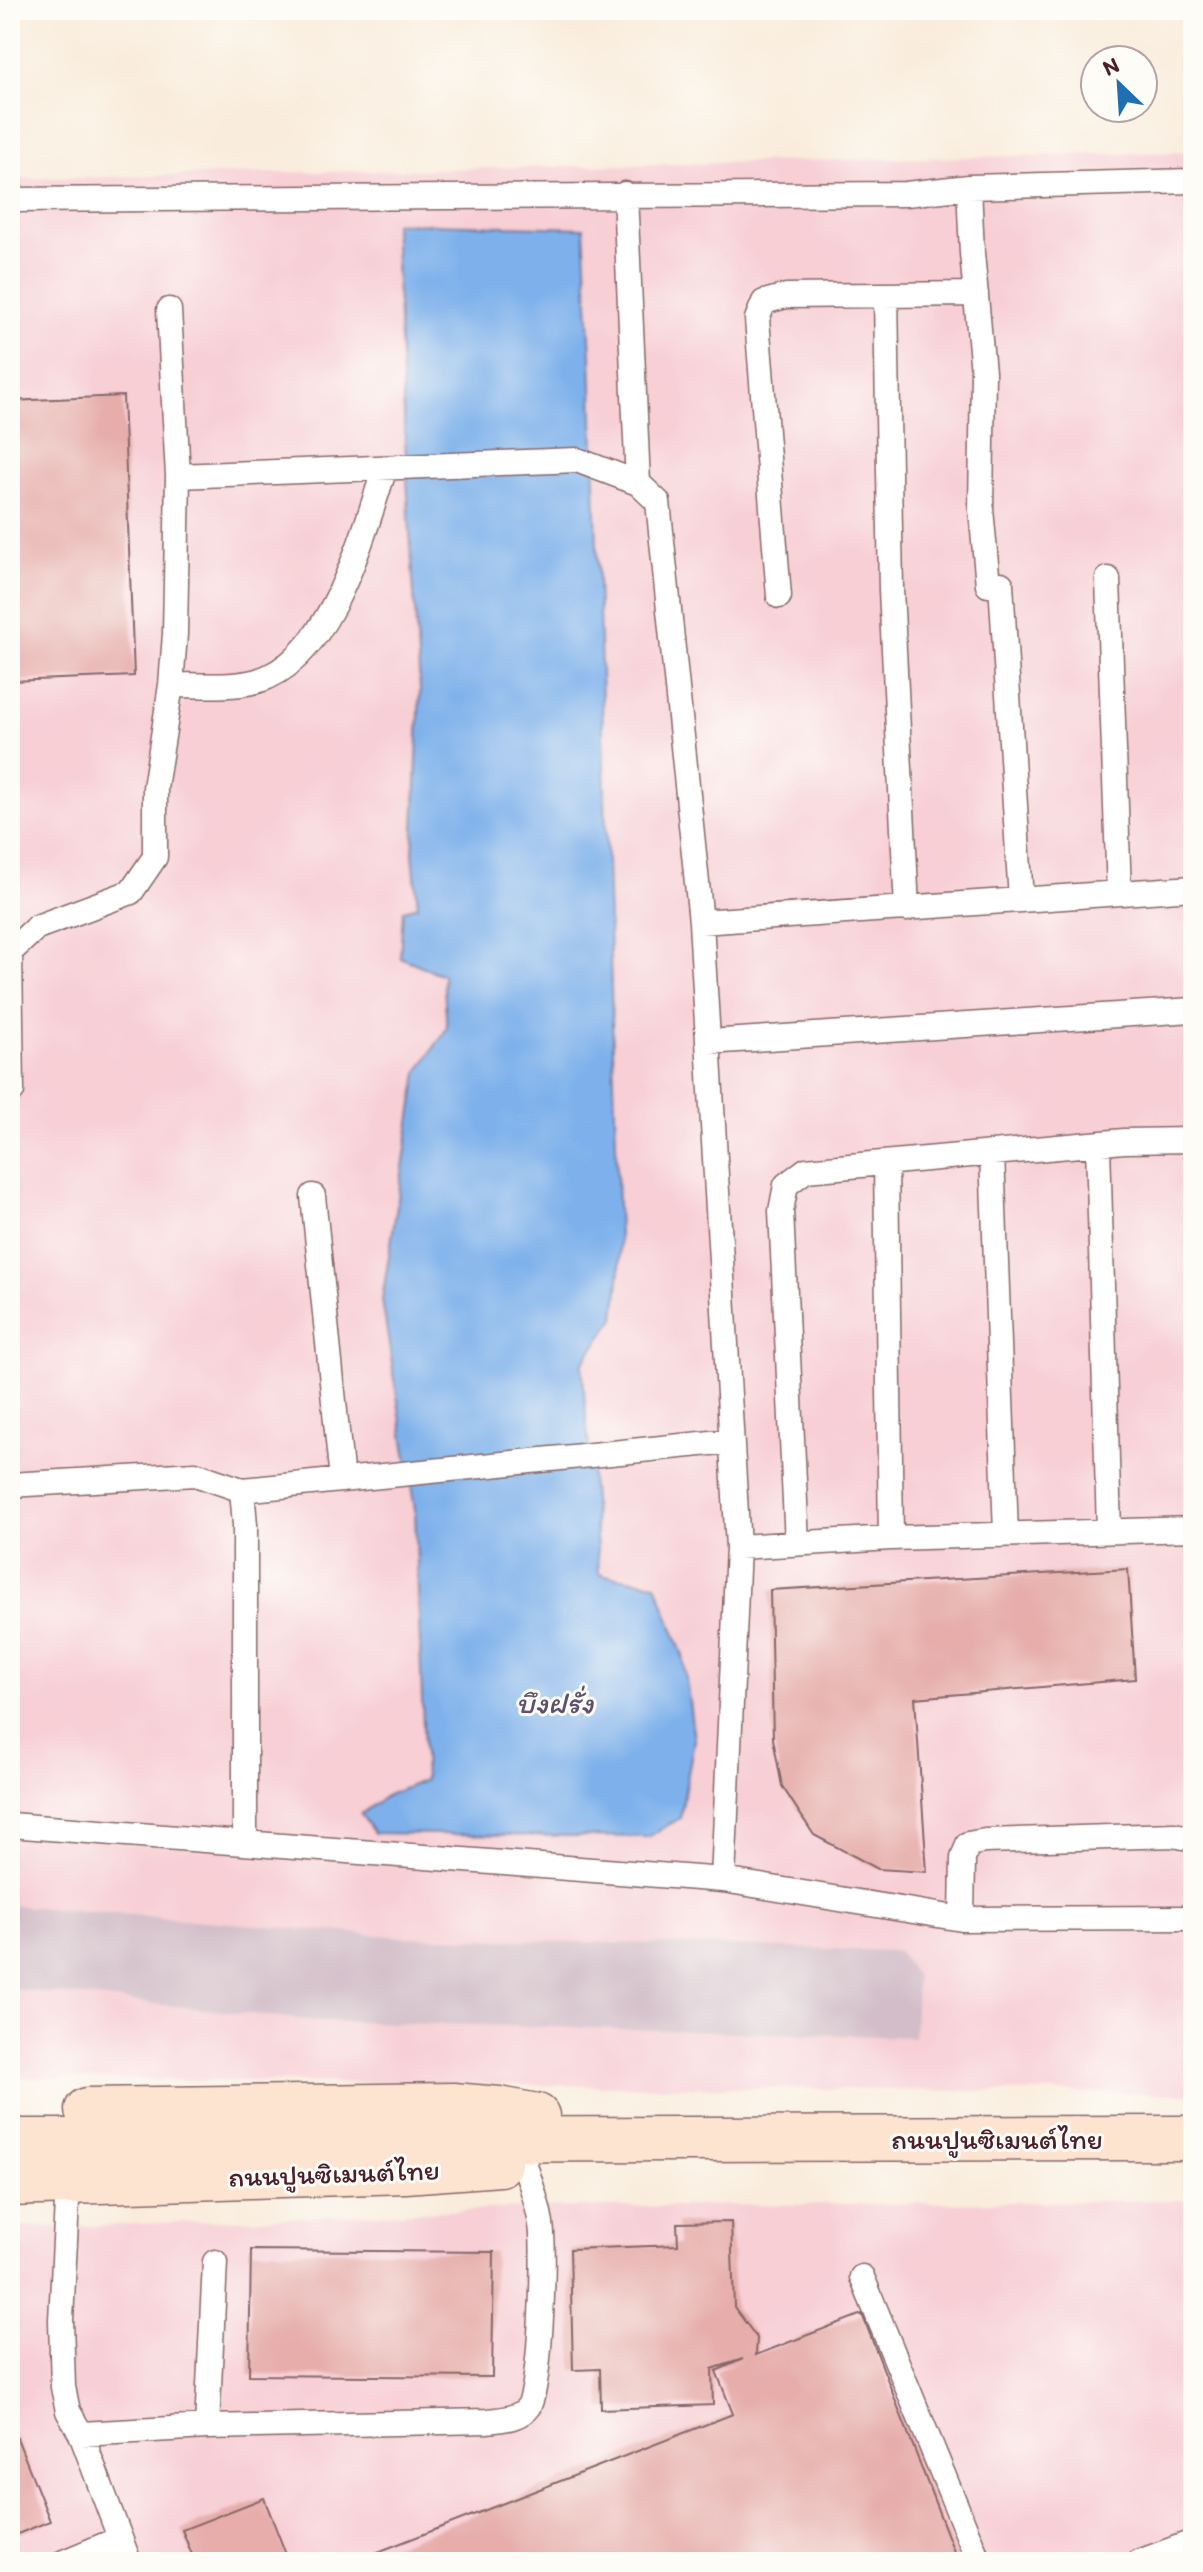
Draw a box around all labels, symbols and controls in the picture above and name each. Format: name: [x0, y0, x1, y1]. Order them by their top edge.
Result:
north arrow: [1079, 44, 1159, 124]
text: N: [1098, 51, 1123, 82]
water label: บึงฝรั่ง: [516, 1684, 595, 1721]
street label: ถนนปูนซิเมนต์ไทย: [891, 2122, 1103, 2158]
street label: ถนนปูนซิเมนต์ไทย: [228, 2152, 440, 2196]

